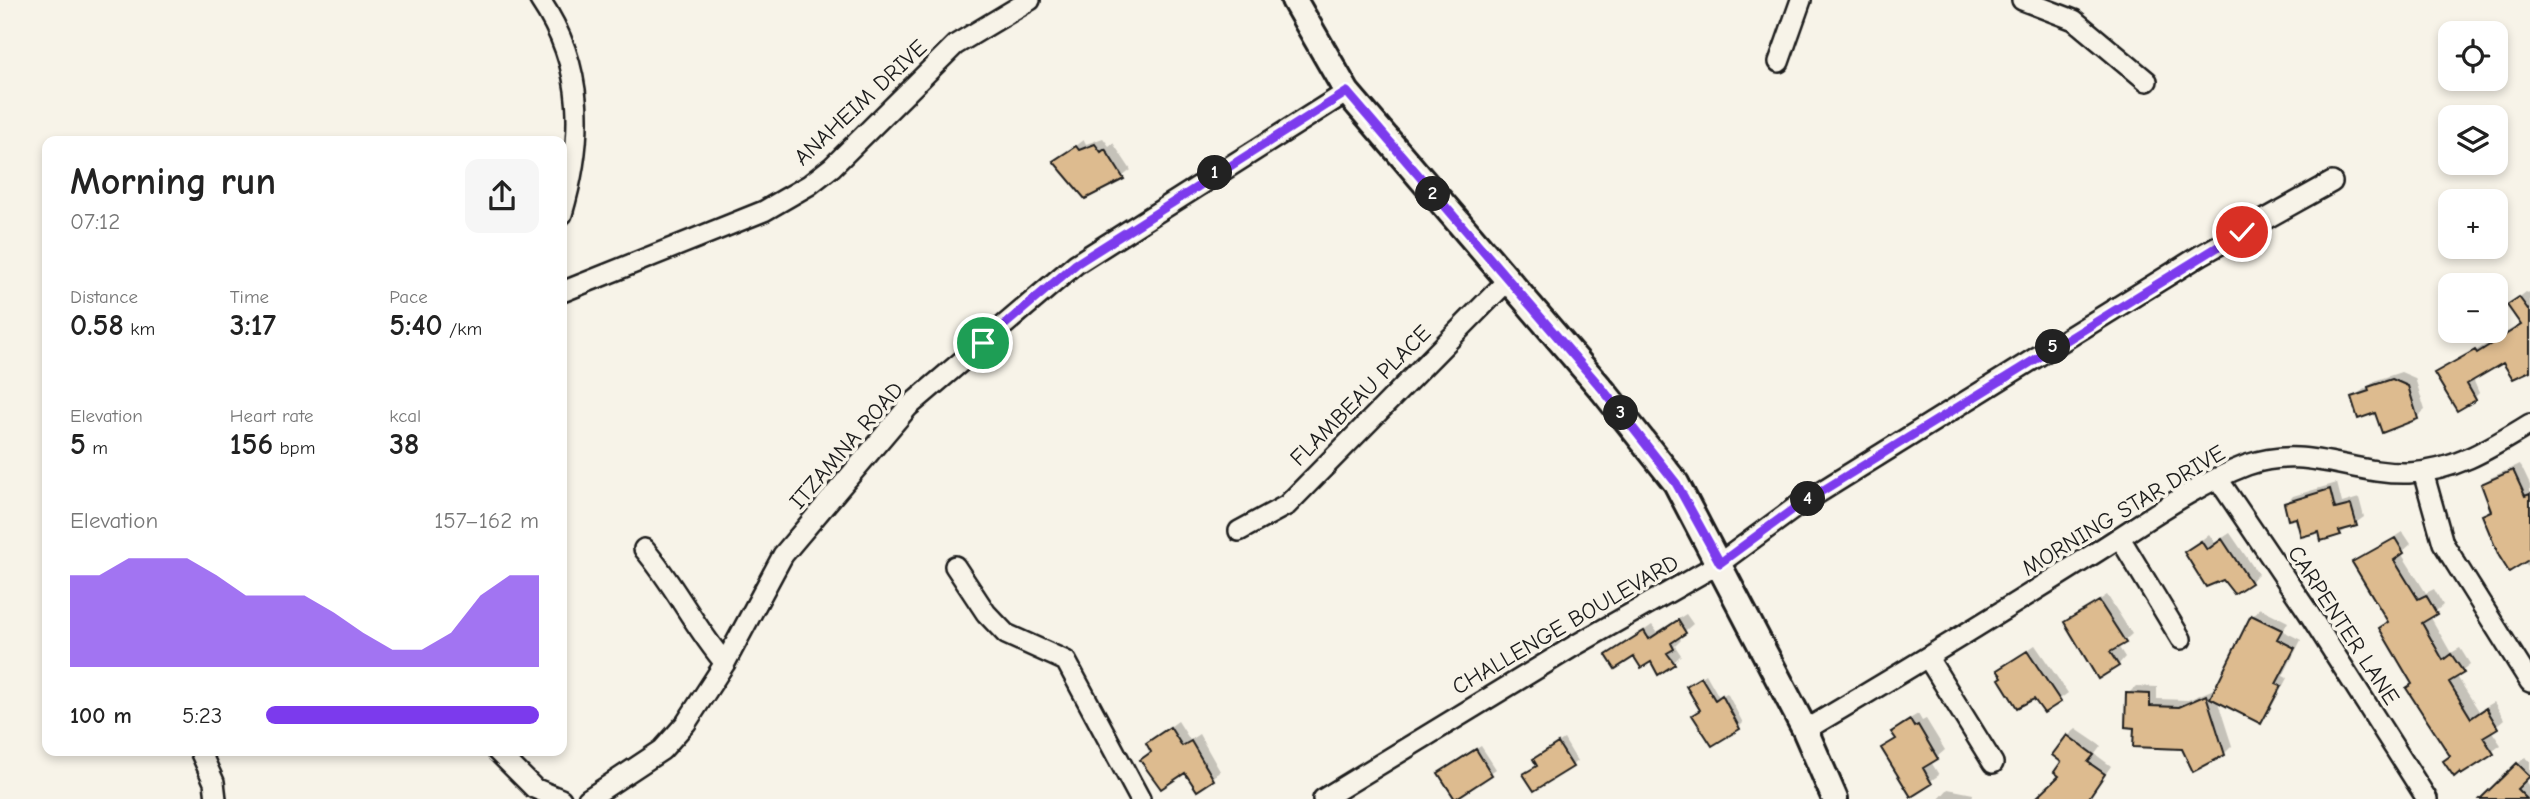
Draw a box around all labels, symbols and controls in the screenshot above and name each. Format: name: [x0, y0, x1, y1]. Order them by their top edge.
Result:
map controls: [2438, 21, 2508, 343]
button: locate: [2438, 21, 2508, 91]
street label: ANAHEIM DRIVE: [788, 34, 932, 171]
button: layers: [2438, 105, 2508, 175]
pin: 1: [1198, 156, 1232, 190]
button: share: [465, 159, 539, 233]
text: Morning run: [70, 160, 276, 204]
text: 1: [1211, 161, 1218, 183]
pin: 2: [1416, 176, 1450, 212]
text: 2: [1428, 182, 1437, 204]
button: +: [2438, 189, 2508, 259]
pin: [2212, 202, 2272, 262]
text: 07:12: [70, 208, 120, 235]
icon: check: [2223, 213, 2261, 251]
button: −: [2438, 273, 2508, 343]
text: Distance: [70, 286, 138, 308]
text: Time: [230, 286, 269, 308]
text: Pace: [389, 286, 428, 308]
text: 0.58: [70, 308, 124, 343]
text: 3:17: [230, 308, 276, 343]
text: 5:40: [389, 308, 443, 343]
pin: [953, 313, 1013, 373]
text: km: [124, 318, 155, 340]
text: /km: [443, 318, 482, 340]
street label: FLAMBEAU PLACE: [1284, 319, 1437, 471]
icon: arrive: [964, 324, 1002, 362]
pin: 5: [2036, 330, 2070, 364]
text: 5: [2047, 335, 2058, 357]
street label: ITZAMNA ROAD: [784, 376, 909, 514]
pin: 3: [1604, 396, 1638, 430]
text: 3: [1616, 401, 1625, 423]
text: Elevation: [70, 405, 143, 427]
text: Heart rate: [230, 405, 313, 427]
text: kcal: [389, 405, 421, 427]
text: 5: [70, 427, 86, 462]
text: 156: [230, 427, 273, 462]
text: 38: [389, 427, 419, 462]
text: m: [86, 437, 108, 459]
text: bpm: [273, 437, 315, 459]
street label: MORNING STAR DRIVE: [2017, 439, 2230, 582]
pin: 4: [1790, 482, 1826, 516]
text: 4: [1803, 487, 1812, 509]
text: Elevation: [70, 507, 158, 534]
text: 157–162 m: [434, 507, 539, 534]
street label: CARPENTER LANE: [2282, 541, 2405, 710]
street label: CHALLENGE BOULEVARD: [1447, 549, 1683, 700]
text: 100 m: [70, 702, 132, 729]
text: 5:23: [182, 702, 222, 729]

